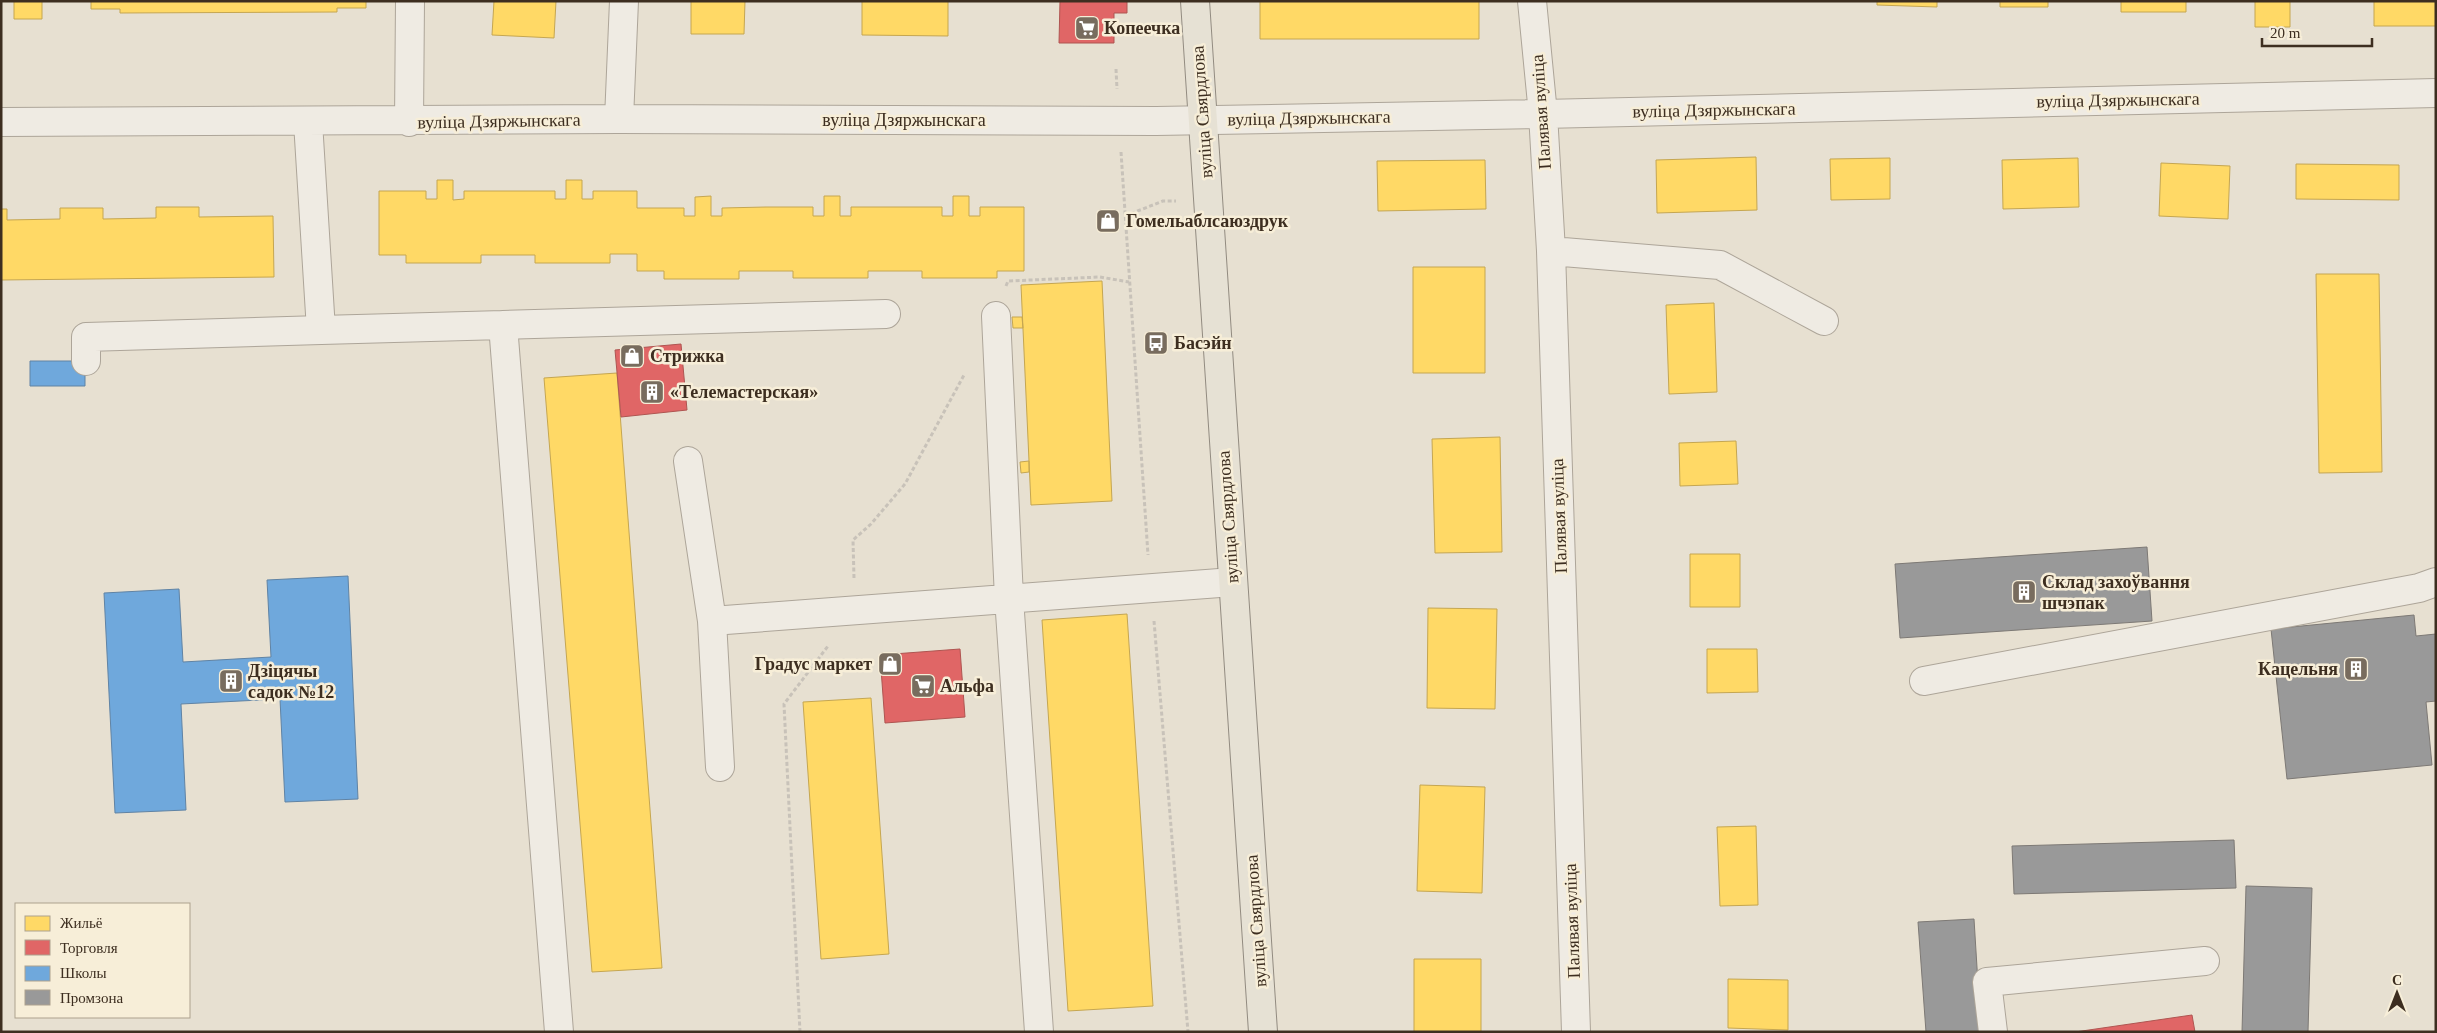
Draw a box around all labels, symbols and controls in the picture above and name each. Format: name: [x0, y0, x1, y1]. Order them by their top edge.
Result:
supermarket icon: Копеечка: [1074, 15, 1100, 41]
scale bar: [2262, 15, 2372, 47]
place label: Копеечка: [1104, 18, 1180, 38]
text: 20 m: [2270, 25, 2301, 41]
street label: вуліца Свярдлова: [1187, 45, 1217, 179]
street label: Палявая вуліца: [1527, 54, 1555, 170]
street label: вуліца Дзяржынскага: [2036, 89, 2200, 111]
street label: вуліца Дзяржынскага: [1632, 99, 1796, 121]
street label: вуліца Дзяржынскага: [1227, 107, 1391, 129]
street label: вуліца Дзяржынскага: [417, 110, 581, 132]
street label: вуліца Дзяржынскага: [822, 110, 986, 130]
shop icon: Гомельаблсаюздрук: [1095, 208, 1121, 234]
place label: Гомельаблсаюздрук: [1126, 211, 1289, 231]
bus stop icon: Басэйн: [1143, 330, 1169, 356]
place label: Басэйн: [1174, 333, 1232, 353]
shop icon: Стрижка: [619, 343, 645, 369]
place label: Стрижка: [650, 346, 724, 366]
building icon: «Телемастерская»: [639, 379, 665, 405]
place label: «Телемастерская»: [670, 382, 818, 402]
street label: вуліца Свярдлова: [1213, 450, 1243, 584]
street label: Палявая вуліца: [1547, 458, 1571, 574]
place label: Склад захоўвання шчэпак: [2042, 572, 2190, 613]
building icon: Склад захоўвання шчэпак: [2011, 579, 2037, 605]
shop icon: Градус маркет: [877, 651, 903, 677]
place label: Градус маркет: [755, 654, 872, 674]
building icon: Кацельня: [2343, 656, 2369, 682]
place label: Кацельня: [2258, 659, 2338, 679]
place label: Дзіцячы садок №12: [248, 661, 334, 702]
building icon: Дзіцячы садок №12: [218, 668, 244, 694]
supermarket icon: Альфа: [910, 673, 936, 699]
place label: Альфа: [940, 676, 994, 696]
street label: вуліца Свярдлова: [1241, 854, 1271, 988]
street label: Палявая вуліца: [1560, 863, 1584, 979]
legend: [15, 903, 190, 1018]
text: Жильё: [60, 915, 103, 931]
text: Торговля: [60, 940, 118, 956]
text: Школы: [60, 965, 107, 981]
north arrow: [2372, 968, 2422, 1018]
text: С: [2392, 973, 2402, 988]
text: Промзона: [60, 990, 123, 1006]

